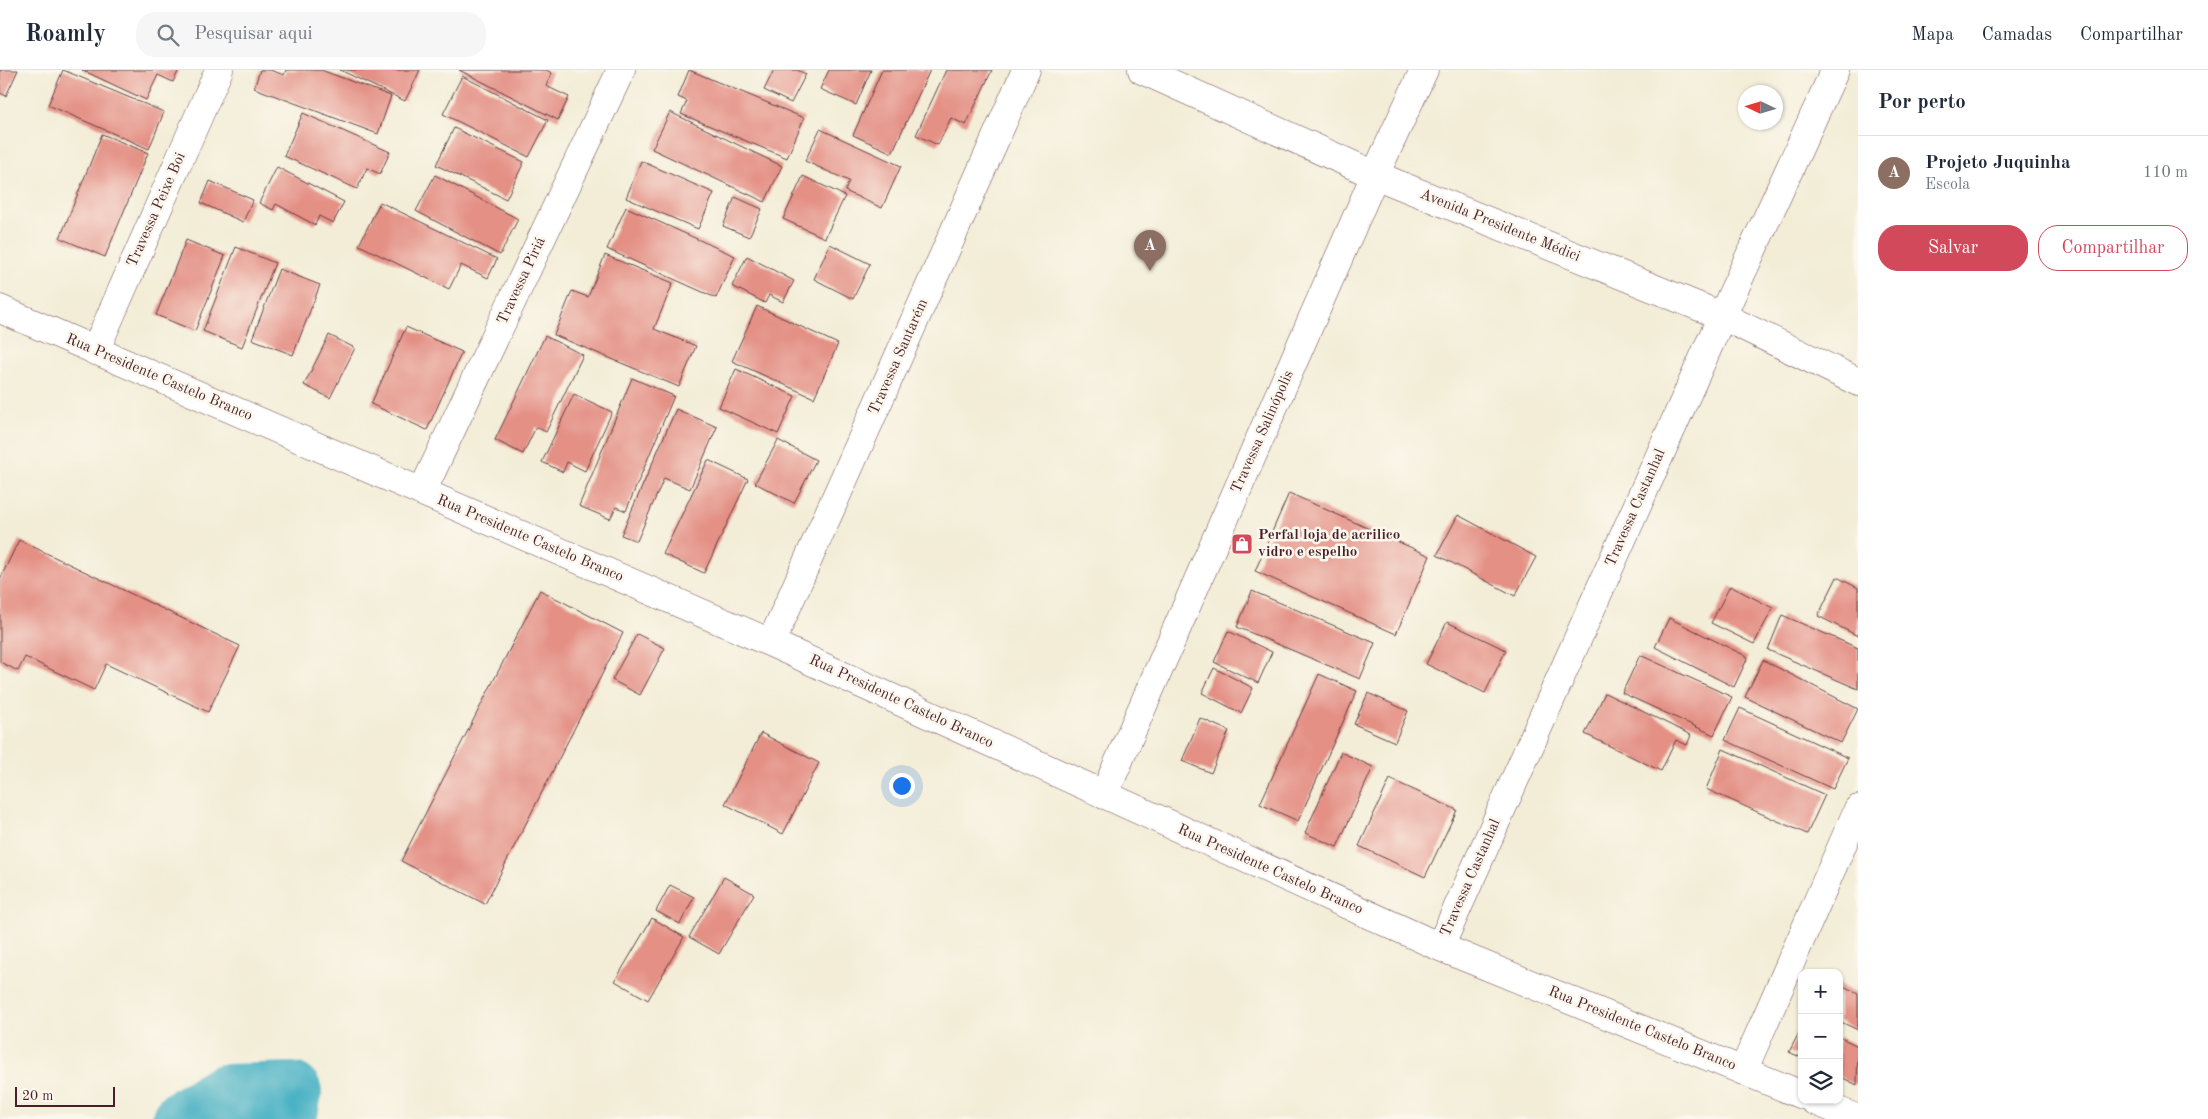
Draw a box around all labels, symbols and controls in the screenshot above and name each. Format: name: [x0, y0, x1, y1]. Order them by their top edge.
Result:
search box: [136, 12, 486, 57]
icon: search: [154, 21, 182, 49]
text: Roamly: [25, 23, 106, 47]
text: Pesquisar aqui: [194, 25, 313, 44]
text: Mapa: [1912, 26, 1954, 44]
text: Camadas: [1982, 26, 2052, 44]
text: Compartilhar: [2080, 26, 2183, 44]
north arrow: [1738, 85, 1783, 130]
text: Por perto: [1878, 92, 1966, 113]
street label: Travessa Peixe Boi: [125, 151, 189, 269]
text: Projeto Juquinha: [1925, 154, 2071, 173]
text: A: [1888, 165, 1900, 181]
text: 110 m: [2143, 165, 2188, 181]
text: Escola: [1925, 177, 1970, 193]
street label: Avenida Presidente Médici: [1418, 187, 1582, 265]
button: Salvar: [1878, 225, 2028, 271]
button: Compartilhar: [2038, 225, 2188, 271]
pin: A: [1134, 230, 1166, 271]
street label: Travessa Piriá: [495, 235, 549, 327]
street label: Travessa Santarém: [867, 297, 931, 417]
street label: Rua Presidente Castelo Branco: [63, 332, 255, 424]
street label: Travessa Salinópolis: [1229, 368, 1297, 496]
street label: Travessa Castanhal: [1603, 447, 1669, 569]
street label: Rua Presidente Castelo Branco: [434, 493, 626, 585]
place label: Perfal loja de acrilico vidro e espelho: [1258, 528, 1400, 560]
shop icon: Perfal loja de acrilico vidro e espelho: [1230, 532, 1254, 556]
street label: Rua Presidente Castelo Branco: [807, 653, 995, 751]
your location: [889, 773, 915, 799]
street label: Travessa Castanhal: [1438, 817, 1504, 939]
street label: Rua Presidente Castelo Branco: [1175, 822, 1365, 918]
map controls: [1798, 969, 1843, 1104]
button: +: [1798, 969, 1843, 1014]
street label: Rua Presidente Castelo Branco: [1546, 984, 1738, 1074]
button: −: [1798, 1014, 1843, 1059]
button: layers: [1798, 1059, 1843, 1104]
scale bar: [15, 1084, 115, 1107]
text: 20 m: [22, 1089, 53, 1103]

